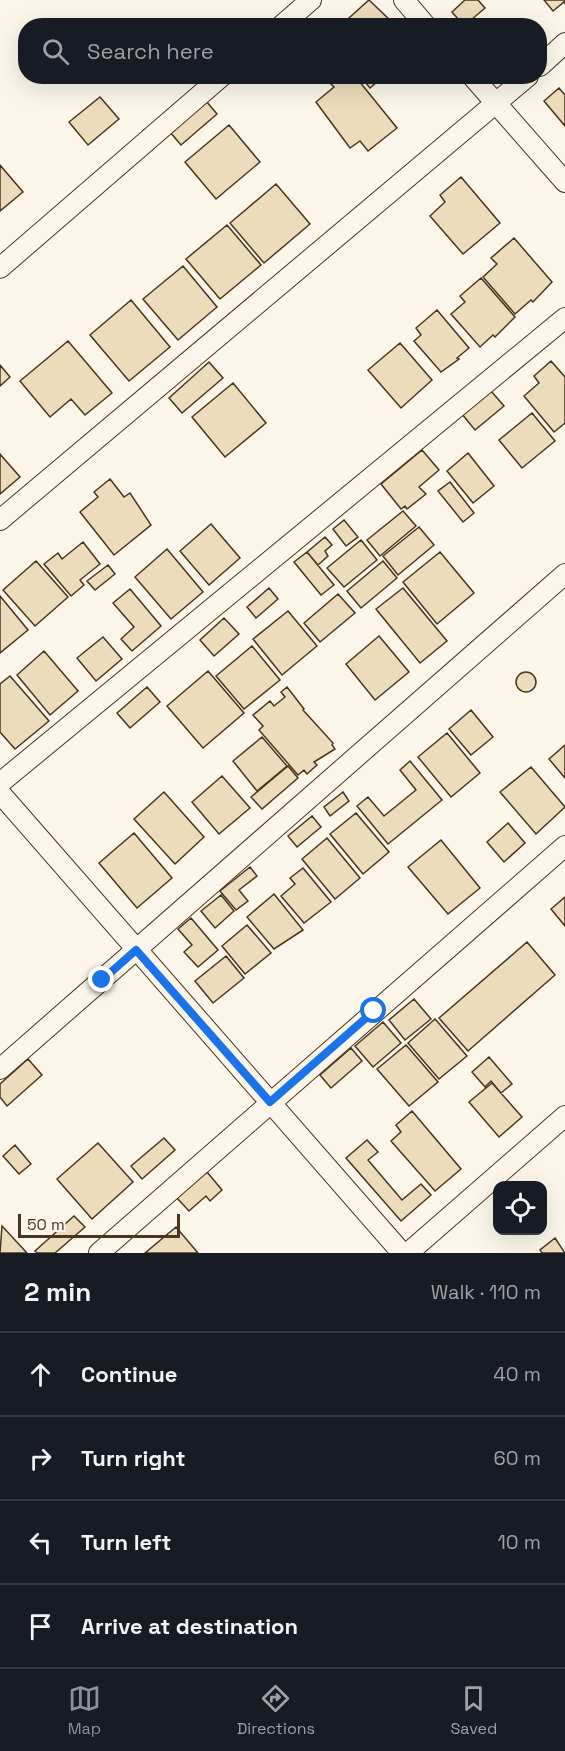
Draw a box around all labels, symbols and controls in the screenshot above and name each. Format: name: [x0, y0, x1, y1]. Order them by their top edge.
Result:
search box: [18, 18, 547, 84]
icon: search: [39, 35, 72, 68]
text: Search here: [87, 37, 214, 65]
route end: [88, 966, 114, 992]
route start: [360, 997, 386, 1023]
map controls: [493, 1181, 547, 1235]
button: locate: [493, 1181, 547, 1235]
scale bar: [18, 1211, 180, 1238]
text: 50 m: [27, 1214, 65, 1235]
text: 2 min: [24, 1275, 91, 1309]
text: Walk · 110 m: [431, 1279, 541, 1305]
icon: ahead: [24, 1358, 57, 1391]
text: Continue: [81, 1360, 177, 1388]
text: 40 m: [493, 1361, 541, 1387]
icon: right: [24, 1442, 57, 1475]
text: Turn right: [81, 1444, 186, 1472]
text: 60 m: [494, 1445, 541, 1471]
icon: left: [24, 1526, 57, 1559]
text: Turn left: [81, 1528, 171, 1556]
text: 10 m: [497, 1529, 541, 1555]
icon: arrive: [24, 1610, 57, 1643]
text: Arrive at destination: [81, 1612, 298, 1640]
tab: Map: [68, 1682, 101, 1739]
tab: Directions: [237, 1682, 315, 1739]
tab: Saved: [451, 1682, 497, 1739]

